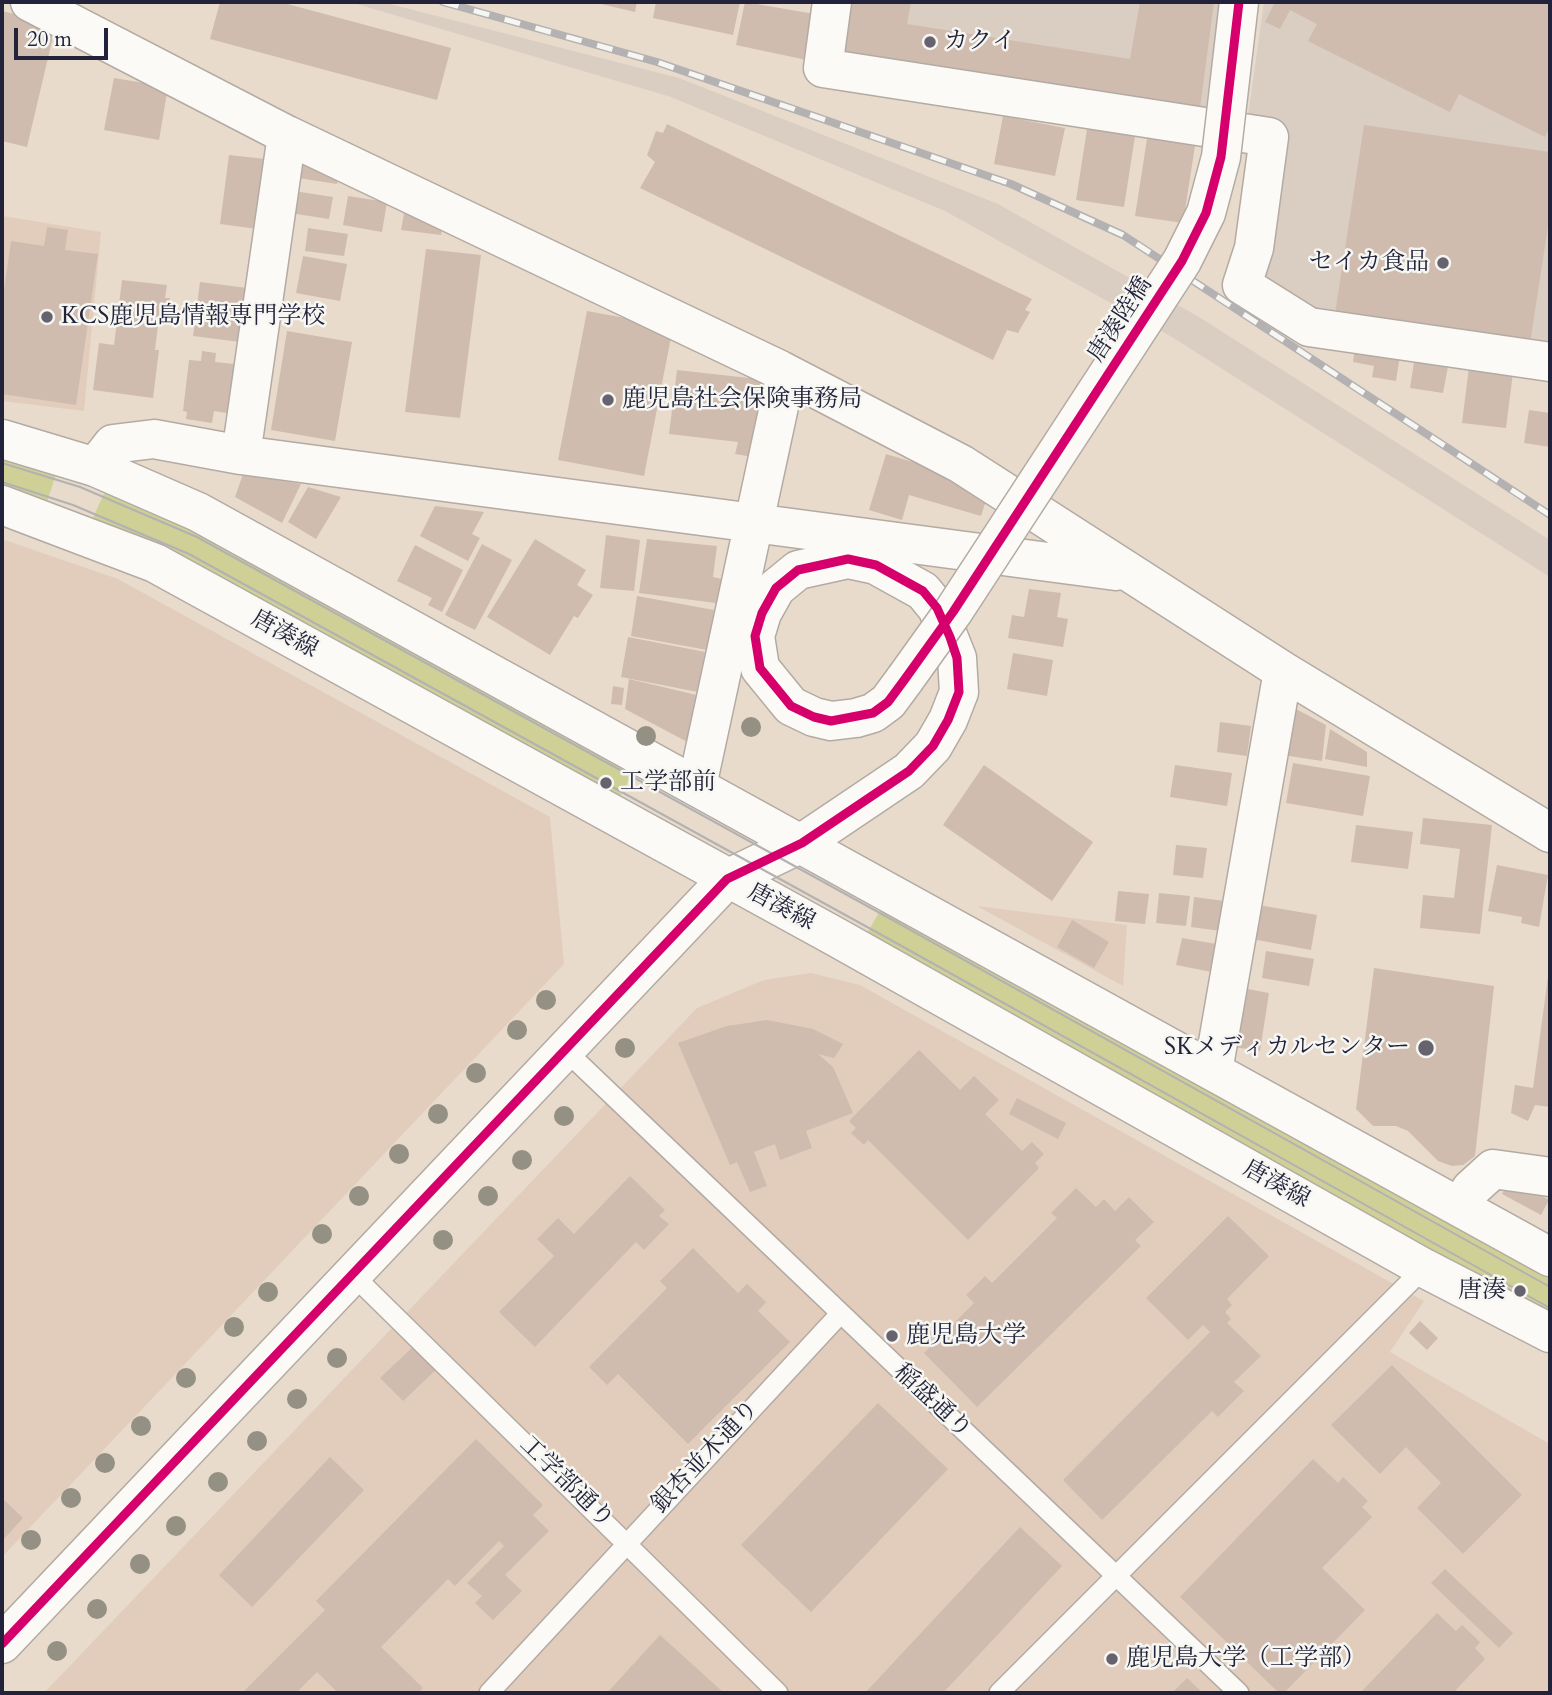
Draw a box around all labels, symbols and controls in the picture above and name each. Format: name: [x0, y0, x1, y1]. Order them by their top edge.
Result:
scale bar: [18, 14, 112, 58]
text: 20 m: [27, 25, 72, 54]
place label: カクイ: [944, 28, 1016, 56]
marker: カクイ: [922, 34, 938, 50]
place label: セイカ食品: [1309, 249, 1429, 277]
marker: セイカ食品: [1435, 255, 1451, 271]
street label: 唐湊陸橋: [1083, 272, 1159, 368]
place label: KCS鹿児島情報専門学校: [61, 303, 325, 331]
marker: KCS鹿児島情報専門学校: [39, 309, 55, 325]
place label: 鹿児島社会保険事務局: [622, 386, 862, 414]
marker: 鹿児島社会保険事務局: [600, 392, 616, 408]
street label: 唐湊線: [246, 605, 322, 665]
place label: 工学部前: [620, 769, 716, 797]
marker: 工学部前: [598, 775, 614, 791]
street label: 唐湊線: [742, 878, 820, 938]
place label: SKメディカルセンター: [1164, 1034, 1410, 1062]
marker: SKメディカルセンター: [1416, 1038, 1436, 1058]
street label: 唐湊線: [1238, 1155, 1314, 1215]
place label: 唐湊: [1458, 1277, 1506, 1305]
marker: 唐湊: [1512, 1283, 1528, 1299]
place label: 鹿児島大学: [906, 1322, 1026, 1350]
marker: 鹿児島大学: [884, 1328, 900, 1344]
street label: 稲盛通り: [887, 1359, 977, 1445]
street label: 銀杏並木通り: [646, 1395, 766, 1519]
street label: 工学部通り: [513, 1431, 619, 1535]
place label: 鹿児島大学（工学部）: [1126, 1645, 1366, 1673]
marker: 鹿児島大学（工学部）: [1104, 1651, 1120, 1667]

